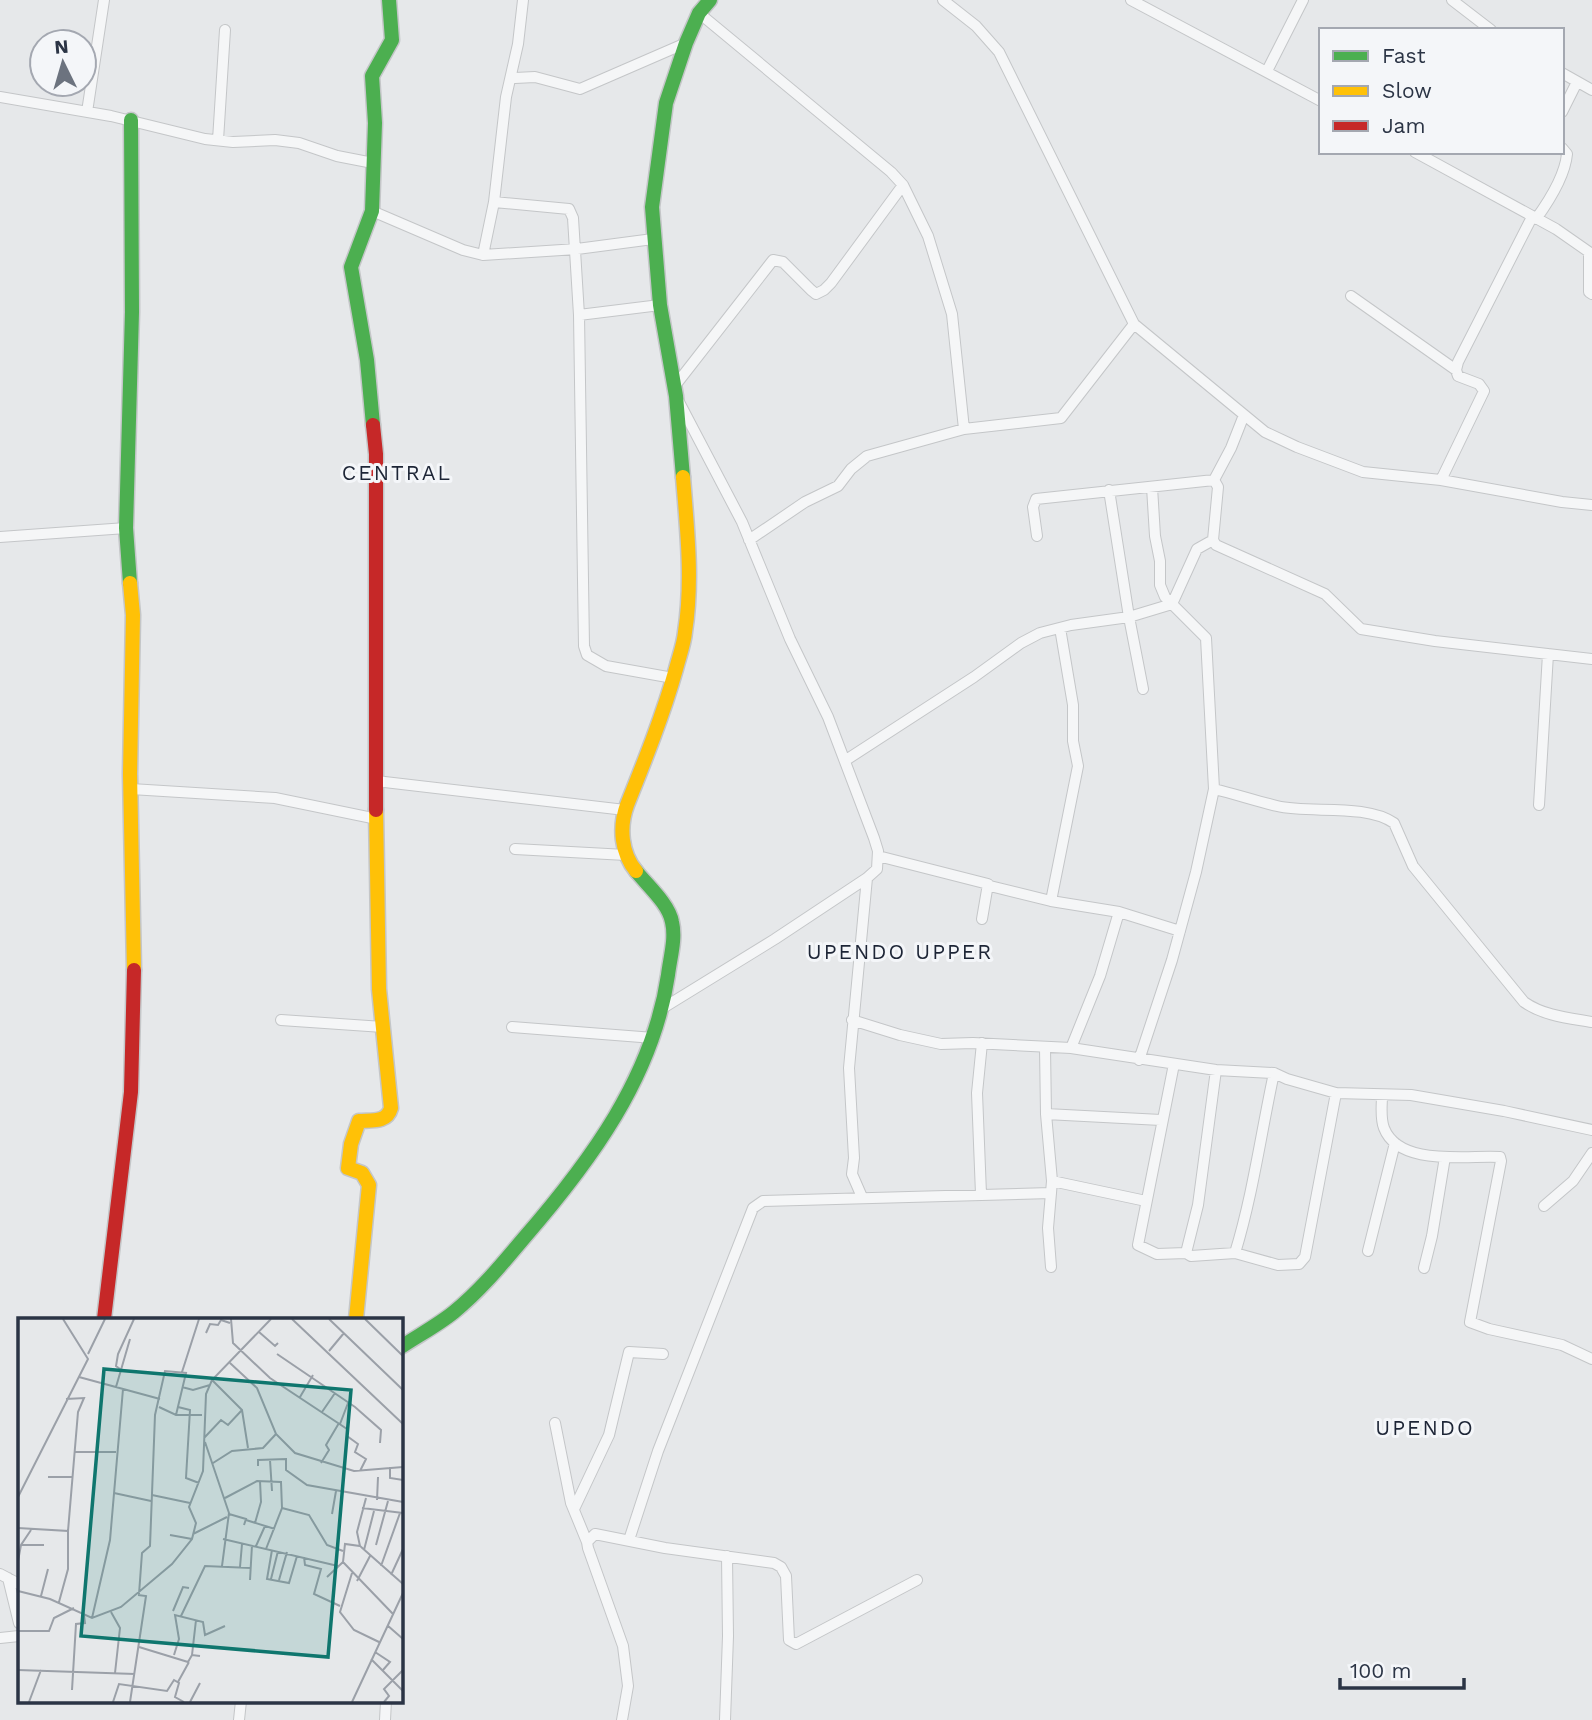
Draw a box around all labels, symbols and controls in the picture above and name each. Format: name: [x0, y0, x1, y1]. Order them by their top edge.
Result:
north arrow: [28, 28, 98, 98]
legend: [1319, 28, 1564, 154]
text: N: [54, 34, 70, 59]
text: Fast: [1382, 43, 1426, 68]
text: Slow: [1382, 78, 1432, 103]
text: Jam: [1382, 113, 1425, 138]
district label: CENTRAL: [342, 460, 452, 485]
district label: UPENDO UPPER: [807, 939, 993, 964]
inset map: [18, 1318, 402, 1702]
district label: UPENDO: [1375, 1415, 1475, 1440]
scale bar: [1340, 1646, 1464, 1690]
text: 100 m: [1350, 1658, 1412, 1683]

